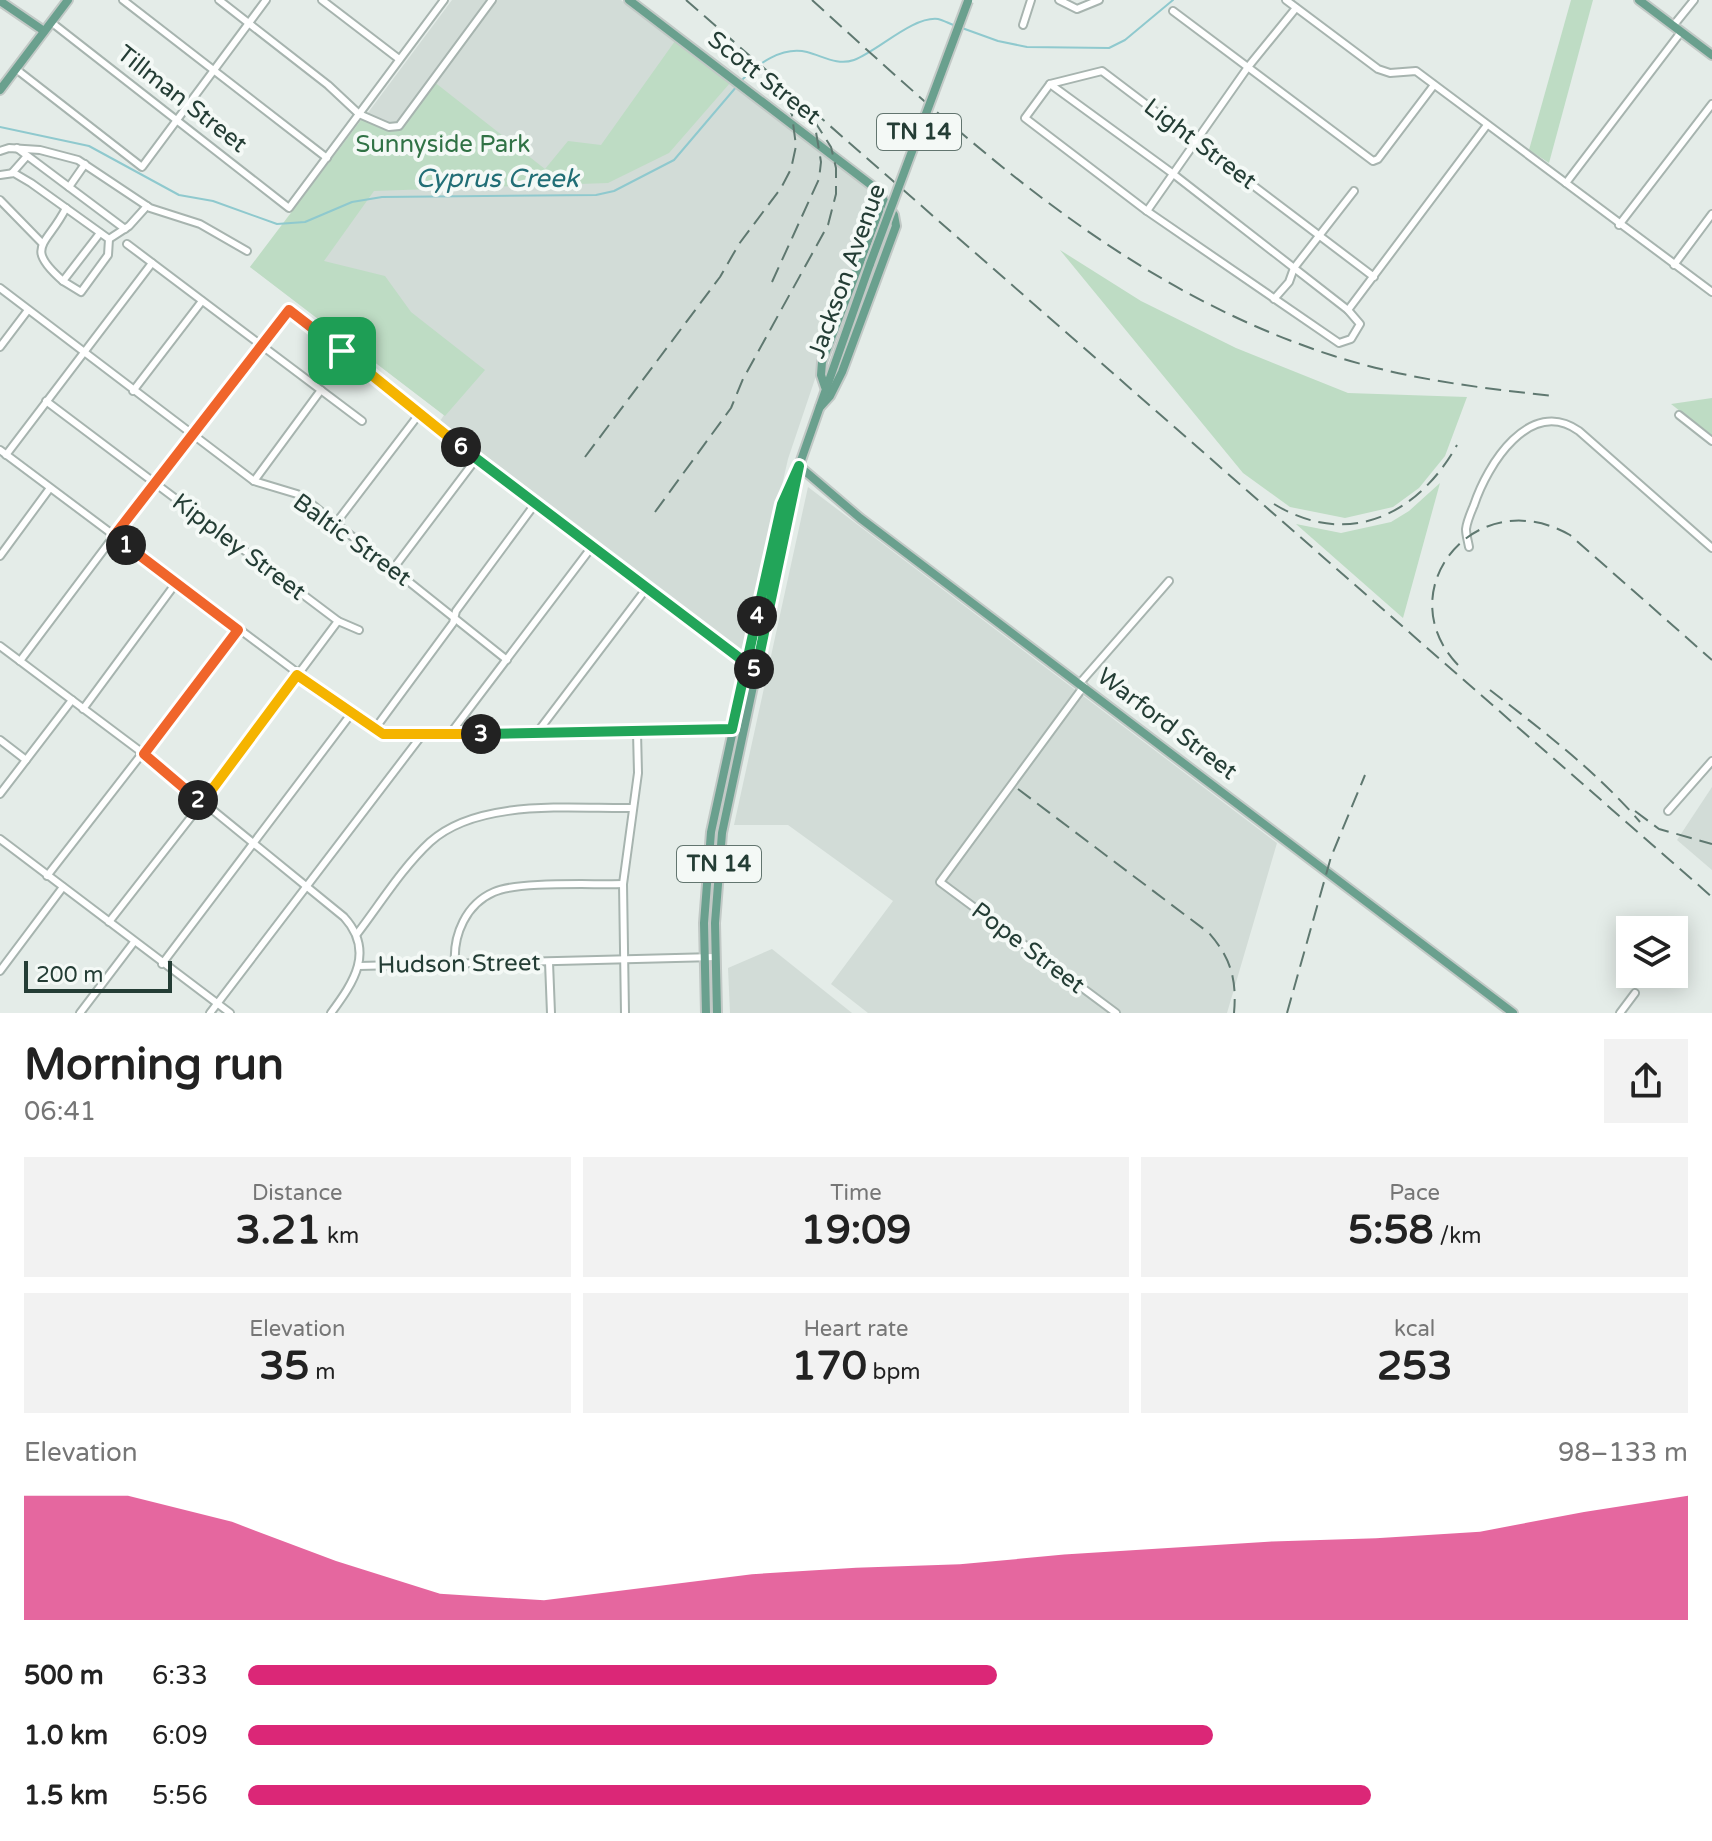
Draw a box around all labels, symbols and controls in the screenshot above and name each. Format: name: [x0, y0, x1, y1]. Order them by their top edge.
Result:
street label: Scott Street: [702, 25, 826, 131]
street label: Tillman Street: [111, 39, 253, 159]
street label: Light Street: [1138, 92, 1262, 196]
road number: TN 14: [877, 114, 961, 150]
park label: Sunnyside Park: [356, 130, 530, 159]
water label: Cyprus Creek: [415, 163, 580, 194]
street label: Jackson Avenue: [802, 180, 892, 362]
pin: [308, 317, 376, 385]
icon: arrive: [320, 329, 364, 373]
pin: 6: [441, 427, 481, 467]
text: 6: [454, 434, 468, 460]
street label: Kippley Street: [167, 487, 311, 607]
street label: Baltic Street: [287, 487, 417, 593]
pin: 1: [106, 525, 146, 565]
text: 1: [119, 532, 133, 558]
pin: 4: [737, 596, 777, 636]
text: 4: [750, 603, 764, 629]
pin: 5: [734, 649, 774, 689]
text: 5: [747, 656, 761, 682]
street label: Warford Street: [1091, 662, 1243, 786]
pin: 3: [461, 714, 501, 754]
text: 3: [474, 721, 488, 747]
pin: 2: [178, 780, 218, 820]
text: 2: [191, 787, 205, 813]
road number: TN 14: [677, 846, 761, 882]
street label: Pope Street: [966, 896, 1090, 1000]
map controls: [1616, 916, 1688, 988]
button: layers: [1616, 916, 1688, 988]
street label: Hudson Street: [377, 948, 541, 980]
scale bar: [24, 957, 172, 993]
text: 200 m: [36, 962, 103, 988]
text: Morning run: [24, 1039, 284, 1092]
button: share: [1604, 1039, 1688, 1123]
text: 06:41: [24, 1096, 96, 1127]
text: Distance: [252, 1180, 343, 1206]
text: Time: [830, 1180, 882, 1206]
text: Pace: [1389, 1180, 1440, 1206]
text: 3.21: [235, 1206, 321, 1254]
text: 19:09: [801, 1206, 911, 1254]
text: 5:58: [1348, 1206, 1434, 1254]
text: km: [321, 1223, 359, 1249]
text: /km: [1434, 1223, 1481, 1249]
text: Elevation: [249, 1316, 345, 1342]
text: Heart rate: [804, 1316, 908, 1342]
text: kcal: [1394, 1316, 1435, 1342]
text: 35: [259, 1342, 309, 1390]
text: 170: [791, 1342, 867, 1390]
text: 253: [1377, 1342, 1452, 1390]
text: m: [309, 1359, 335, 1385]
text: bpm: [867, 1359, 921, 1385]
text: Elevation: [24, 1437, 138, 1468]
text: 98–133 m: [1558, 1437, 1688, 1468]
text: 500 m: [24, 1660, 104, 1691]
text: 6:33: [152, 1660, 208, 1691]
text: 1.0 km: [24, 1720, 108, 1751]
text: 6:09: [152, 1720, 208, 1751]
text: 1.5 km: [24, 1780, 108, 1811]
text: 5:56: [152, 1780, 208, 1811]

